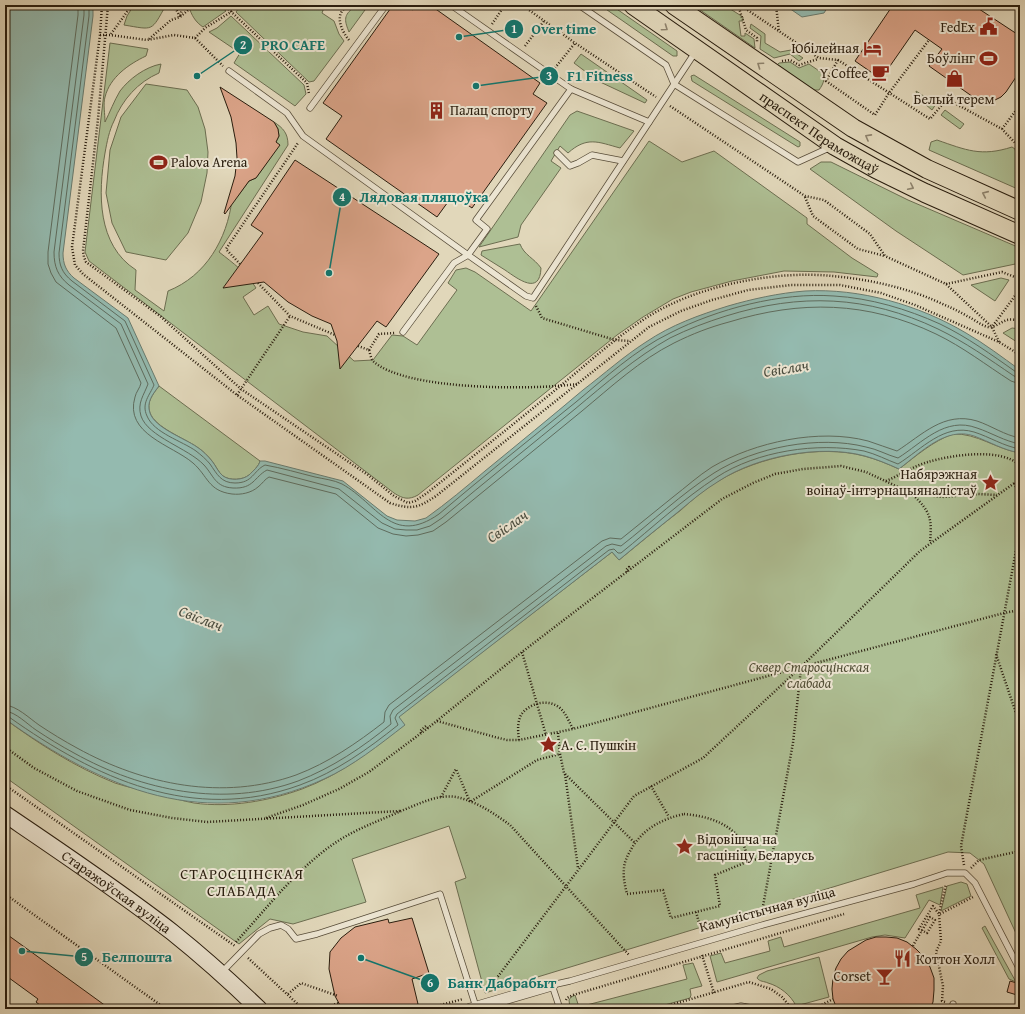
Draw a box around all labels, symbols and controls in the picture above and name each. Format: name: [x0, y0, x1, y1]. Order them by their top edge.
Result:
callout: Over time: [504, 15, 605, 42]
place label: FedEx: [940, 17, 976, 37]
public building icon: FedEx: [978, 17, 998, 37]
text: Over time: [532, 18, 596, 39]
text: 1: [511, 20, 517, 37]
one-way arrow: [660, 23, 667, 30]
callout: PRO CAFE: [233, 32, 333, 59]
text: PRO CAFE: [261, 34, 325, 55]
text: 2: [240, 36, 246, 53]
place label: Юбілейная: [791, 38, 859, 58]
hotel icon: Юбілейная: [862, 38, 882, 58]
place label: Боўлінг: [927, 48, 975, 68]
sports icon: Боўлінг: [978, 48, 998, 68]
callout: F1 Fitness: [539, 62, 641, 89]
one-way arrow: [757, 62, 764, 70]
place label: Y Coffee: [820, 63, 868, 83]
cafe icon: Y Coffee: [871, 63, 891, 83]
text: F1 Fitness: [567, 65, 633, 86]
text: 3: [546, 67, 552, 84]
shop icon: Белый терем: [944, 69, 964, 89]
street label: праспект Пераможцаў: [756, 86, 883, 179]
place label: Белый терем: [914, 89, 994, 109]
building icon: Палац спорту: [427, 100, 447, 120]
place label: Палац спорту: [450, 100, 534, 120]
one-way arrow: [865, 134, 872, 142]
sports icon: Palova Arena: [148, 152, 168, 172]
place label: Palova Arena: [171, 152, 248, 172]
one-way arrow: [906, 182, 914, 189]
callout: Лядовая пляцоўка: [332, 183, 497, 210]
text: Лядовая пляцоўка: [359, 186, 489, 207]
text: 4: [339, 188, 345, 205]
one-way arrow: [981, 191, 989, 199]
water label: Свіслач: [762, 354, 810, 382]
place label: Набярэжная воінаў-інтэрнацыяналістаў: [807, 464, 977, 500]
place icon: Набярэжная воінаў-інтэрнацыяналістаў: [980, 472, 1000, 492]
water label: Свіслач: [482, 505, 532, 547]
water label: Свіслач: [176, 600, 226, 636]
park label: Сквер Старосцінская слабада: [749, 657, 869, 693]
place icon: А. С. Пушкін: [538, 735, 558, 755]
place label: А. С. Пушкін: [561, 735, 636, 755]
place label: Відовішча на гасцініцу Беларусь: [697, 829, 815, 865]
place icon: Відовішча на гасцініцу Беларусь: [674, 837, 694, 857]
street label: Старажоўская вуліца: [58, 845, 176, 938]
district label: СТАРОСЦІНСКАЯ СЛАБАДА: [180, 863, 304, 901]
street label: Камуністычная вуліца: [697, 881, 837, 937]
callout: Белпошта: [74, 943, 180, 970]
text: Белпошта: [102, 946, 172, 967]
text: 5: [81, 948, 87, 965]
restaurant icon: Коттон Холл: [893, 949, 913, 969]
place label: Коттон Холл: [916, 949, 995, 969]
place label: Corset: [833, 966, 871, 986]
bar icon: Corset: [874, 966, 894, 986]
callout: Банк Дабрабыт: [420, 969, 564, 996]
text: Банк Дабрабыт: [448, 972, 557, 993]
text: 6: [427, 974, 433, 991]

